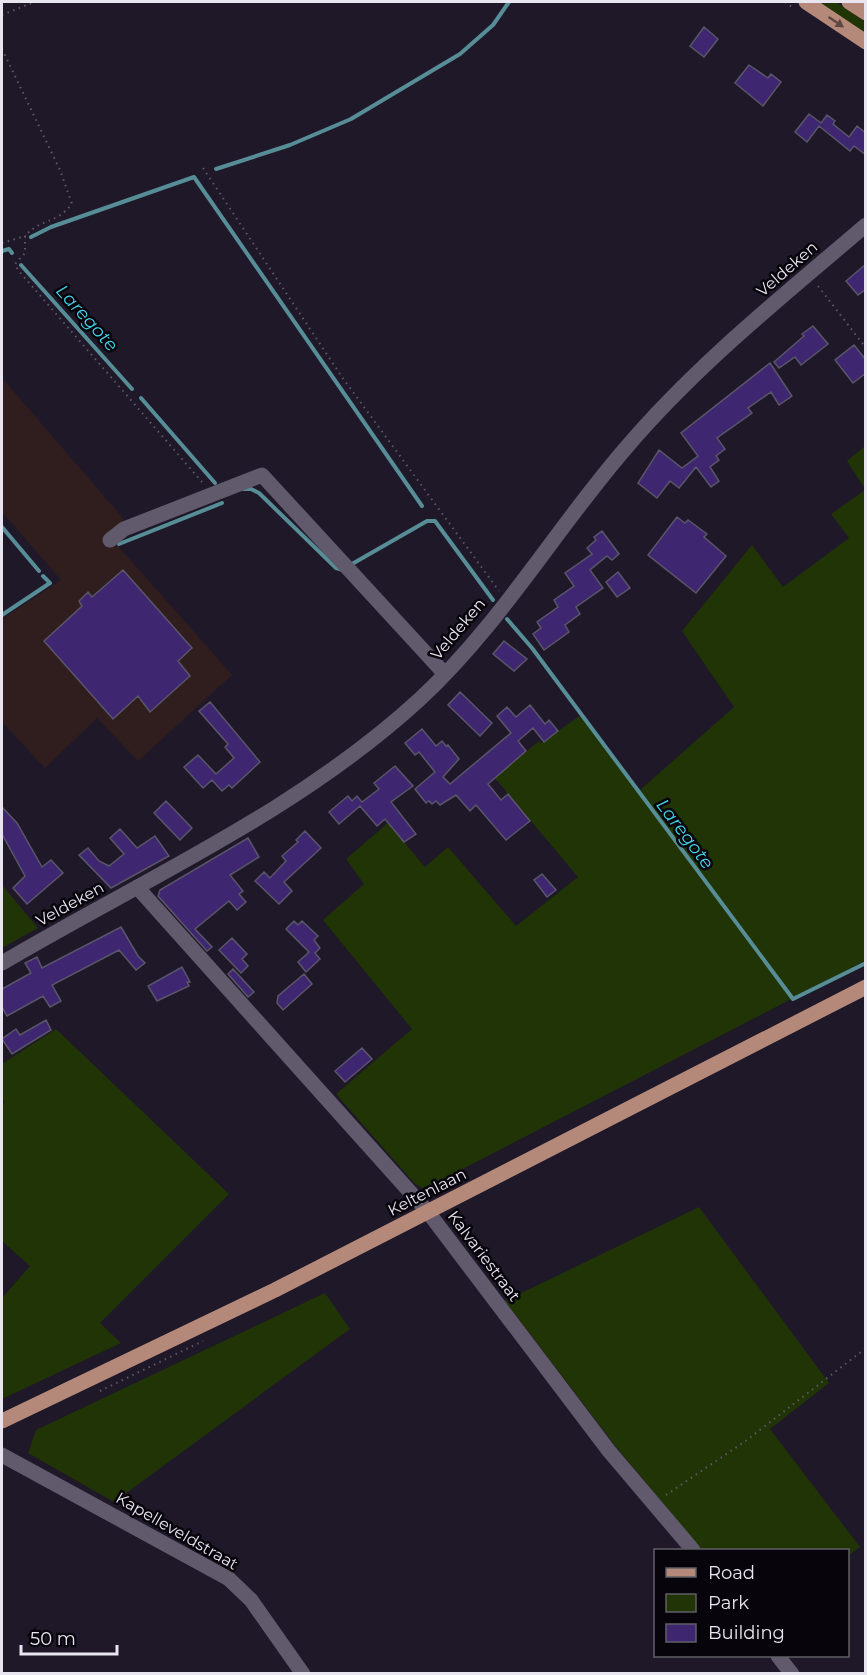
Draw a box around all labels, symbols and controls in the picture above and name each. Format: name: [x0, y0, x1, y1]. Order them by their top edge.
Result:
one-way arrow: [827, 16, 844, 27]
street label: Veldeken: [753, 237, 821, 301]
water label: Laregote: [51, 280, 123, 356]
street label: Veldeken: [427, 594, 489, 664]
water label: Laregote: [652, 795, 719, 873]
street label: Veldeken: [33, 878, 107, 930]
street label: Keltenlaan: [385, 1164, 469, 1220]
street label: Kalvariestraat: [444, 1207, 525, 1305]
street label: Kapelleveldstraat: [113, 1488, 242, 1574]
legend: [654, 1549, 849, 1657]
text: Road: [708, 1562, 755, 1584]
text: Park: [708, 1592, 749, 1614]
scale bar: [21, 1618, 117, 1656]
text: Building: [708, 1622, 785, 1644]
text: 50 m: [30, 1628, 76, 1650]

